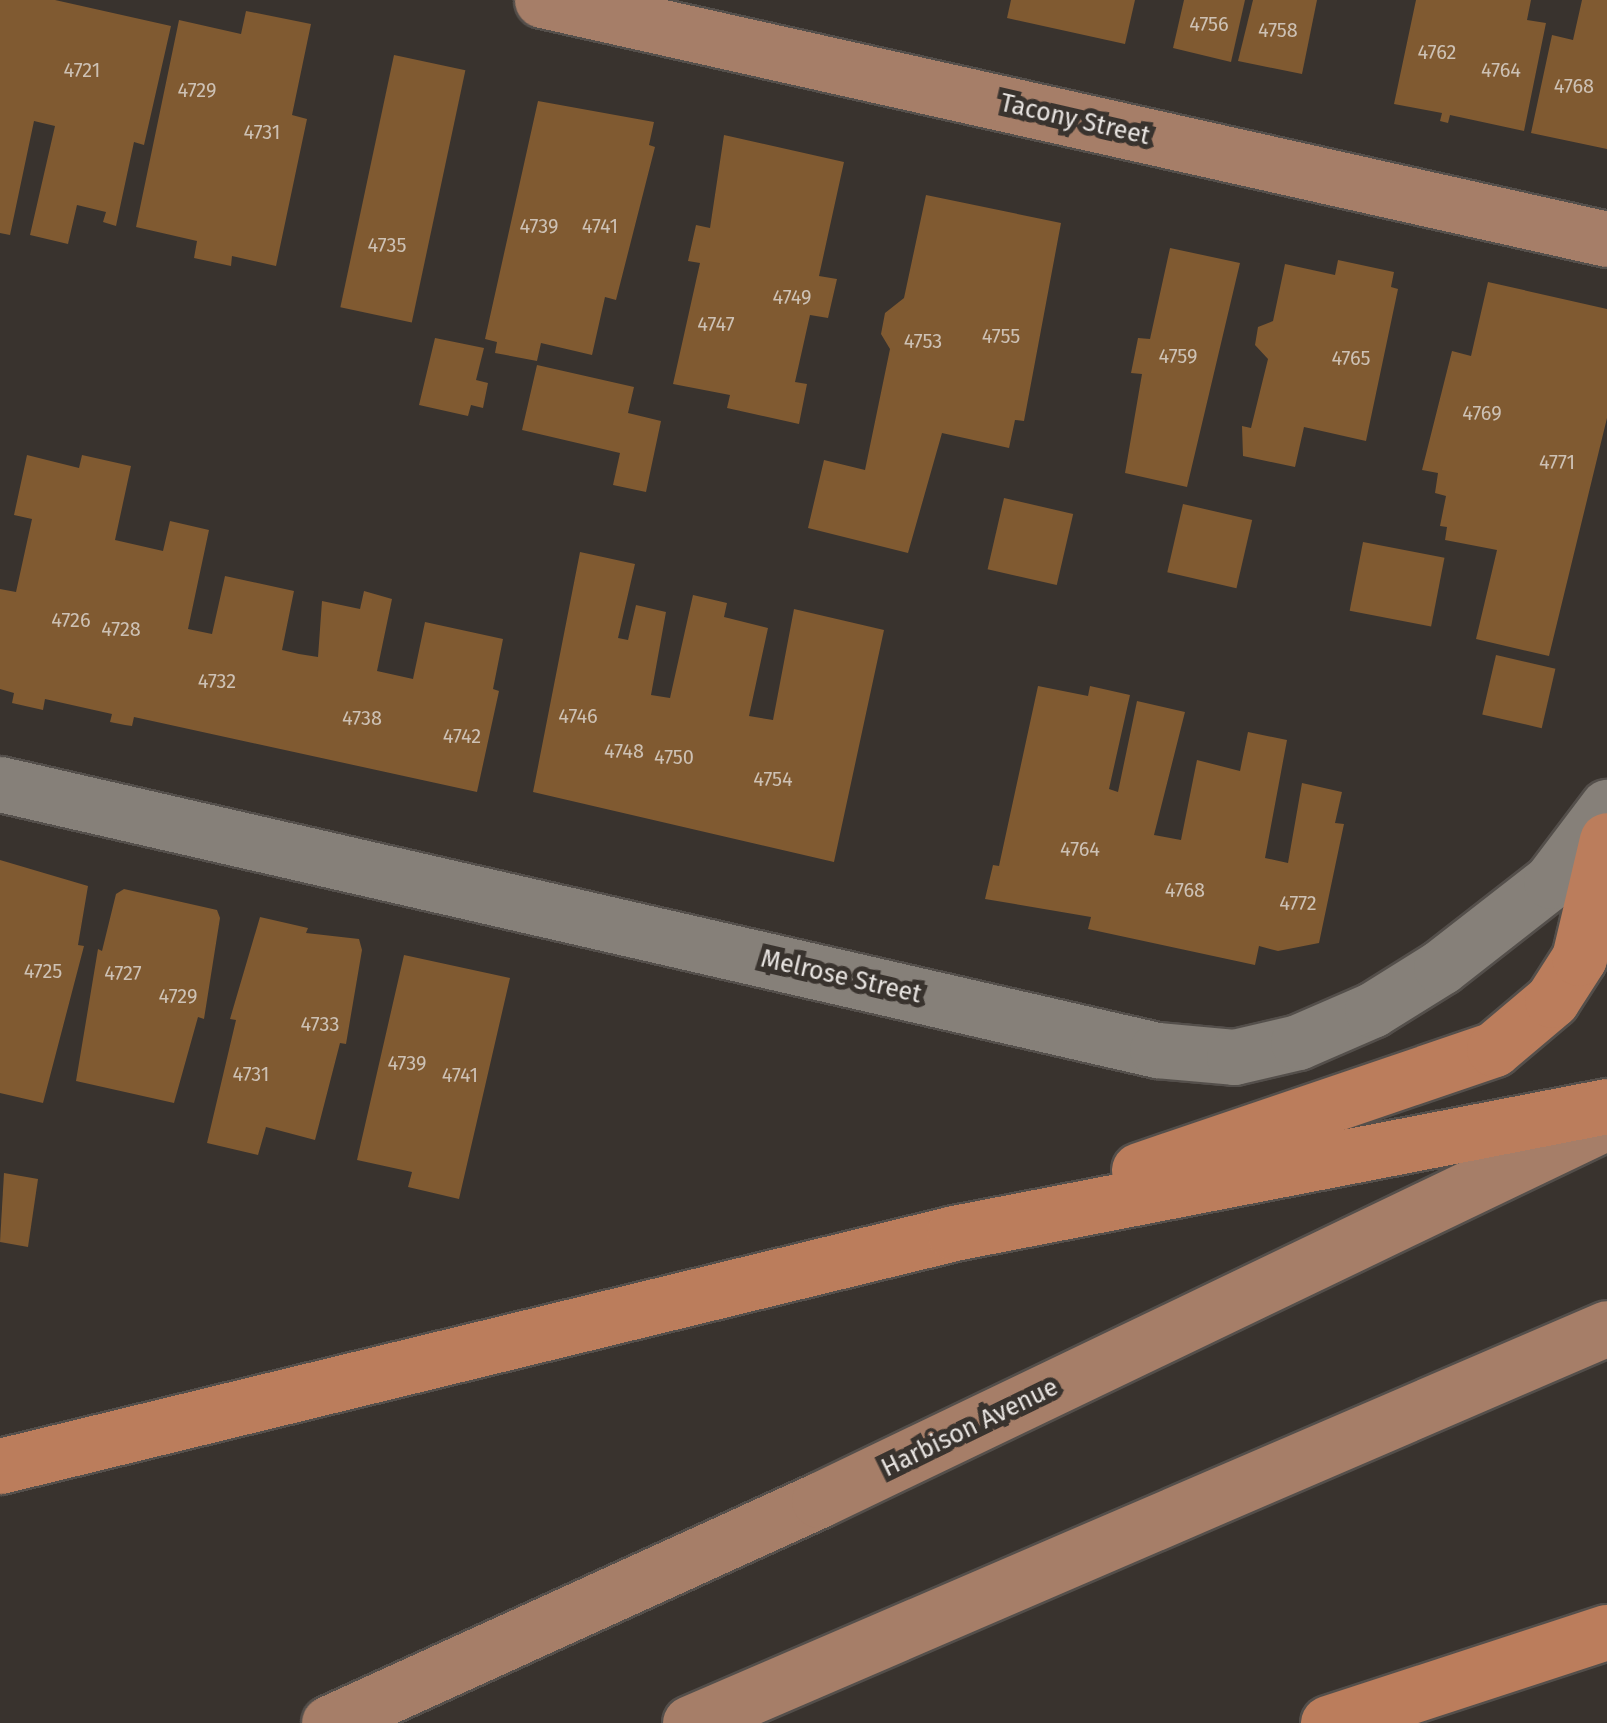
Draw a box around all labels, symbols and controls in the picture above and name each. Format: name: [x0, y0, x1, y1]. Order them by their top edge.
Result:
house number: 4756: [1189, 12, 1229, 36]
house number: 4758: [1258, 18, 1298, 42]
house number: 4762: [1418, 40, 1456, 64]
house number: 4721: [64, 58, 100, 82]
house number: 4764: [1481, 58, 1521, 82]
house number: 4768: [1554, 74, 1594, 98]
house number: 4729: [178, 78, 216, 102]
street label: Tacony Street: [997, 88, 1153, 152]
house number: 4731: [244, 120, 280, 144]
house number: 4739: [519, 214, 559, 238]
house number: 4741: [582, 214, 618, 238]
house number: 4735: [368, 233, 406, 257]
house number: 4749: [773, 285, 811, 309]
house number: 4747: [697, 312, 735, 336]
house number: 4755: [982, 324, 1020, 348]
house number: 4753: [904, 329, 942, 353]
house number: 4759: [1159, 344, 1197, 368]
house number: 4765: [1331, 346, 1371, 370]
house number: 4769: [1462, 401, 1502, 425]
house number: 4771: [1539, 450, 1575, 474]
house number: 4726: [51, 608, 91, 632]
house number: 4728: [101, 617, 141, 641]
house number: 4732: [198, 669, 236, 693]
house number: 4746: [558, 704, 598, 728]
house number: 4738: [342, 706, 382, 730]
house number: 4742: [443, 724, 481, 748]
house number: 4748: [604, 739, 644, 763]
house number: 4750: [654, 745, 694, 769]
house number: 4754: [753, 767, 793, 791]
house number: 4764: [1060, 837, 1100, 861]
house number: 4768: [1165, 878, 1205, 902]
house number: 4772: [1279, 891, 1317, 915]
street label: Melrose Street: [758, 944, 924, 1010]
house number: 4725: [24, 959, 62, 983]
house number: 4727: [104, 961, 142, 985]
house number: 4729: [159, 984, 197, 1008]
house number: 4733: [301, 1012, 339, 1036]
house number: 4739: [387, 1051, 427, 1075]
house number: 4731: [233, 1062, 269, 1086]
house number: 4741: [442, 1063, 478, 1087]
street label: Harbison Avenue: [877, 1372, 1063, 1484]

